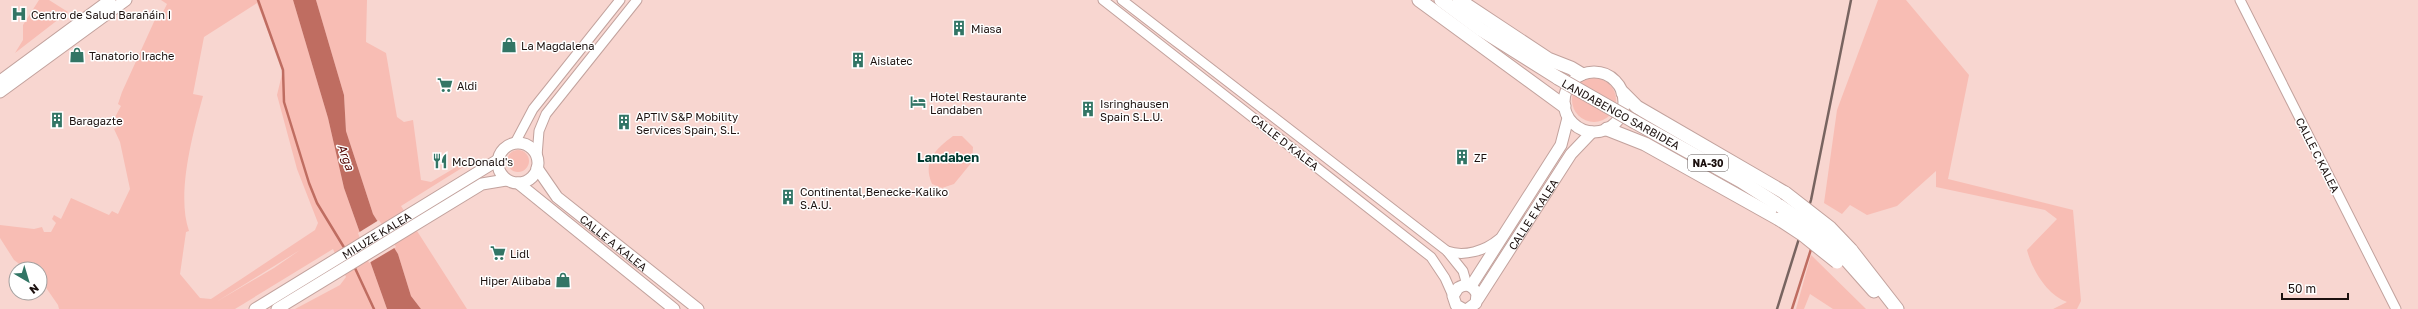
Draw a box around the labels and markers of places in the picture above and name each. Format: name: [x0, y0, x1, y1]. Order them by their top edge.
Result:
hospital icon: Centro de Salud Barañáin I: [10, 5, 28, 23]
place label: Centro de Salud Barañáin I: [31, 8, 171, 21]
building icon: Miasa: [950, 19, 968, 37]
place label: Miasa: [971, 22, 1002, 35]
shop icon: La Magdalena: [500, 36, 518, 54]
place label: La Magdalena: [521, 39, 595, 52]
shop icon: Tanatorio Irache: [68, 46, 86, 64]
place label: Tanatorio Irache: [89, 49, 175, 62]
building icon: Aislatec: [849, 51, 867, 69]
place label: Aislatec: [870, 54, 913, 67]
supermarket icon: Aldi: [436, 76, 454, 94]
place label: Aldi: [457, 79, 477, 92]
place label: Hotel Restaurante Landaben: [930, 90, 1027, 116]
hotel icon: Hotel Restaurante Landaben: [909, 93, 927, 111]
place label: Isringhausen Spain S.L.U.: [1100, 97, 1169, 123]
building icon: Isringhausen Spain S.L.U.: [1079, 100, 1097, 118]
place label: APTIV S&P Mobility Services Spain, S.L.: [636, 110, 740, 136]
building icon: Baragazte: [48, 111, 66, 129]
building icon: APTIV S&P Mobility Services Spain, S.L.: [615, 113, 633, 131]
place label: Baragazte: [69, 114, 123, 127]
building icon: ZF: [1453, 148, 1471, 166]
place label: ZF: [1474, 151, 1488, 164]
restaurant icon: McDonald's: [431, 152, 449, 170]
place label: McDonald's: [452, 155, 513, 168]
place label: Continental,Benecke-Kaliko S.A.U.: [800, 185, 948, 211]
building icon: Continental,Benecke-Kaliko S.A.U.: [779, 188, 797, 206]
supermarket icon: Lidl: [489, 244, 507, 262]
place label: Lidl: [510, 247, 530, 260]
shop icon: Hiper Alibaba: [554, 271, 572, 289]
place label: Hiper Alibaba: [480, 274, 551, 287]

